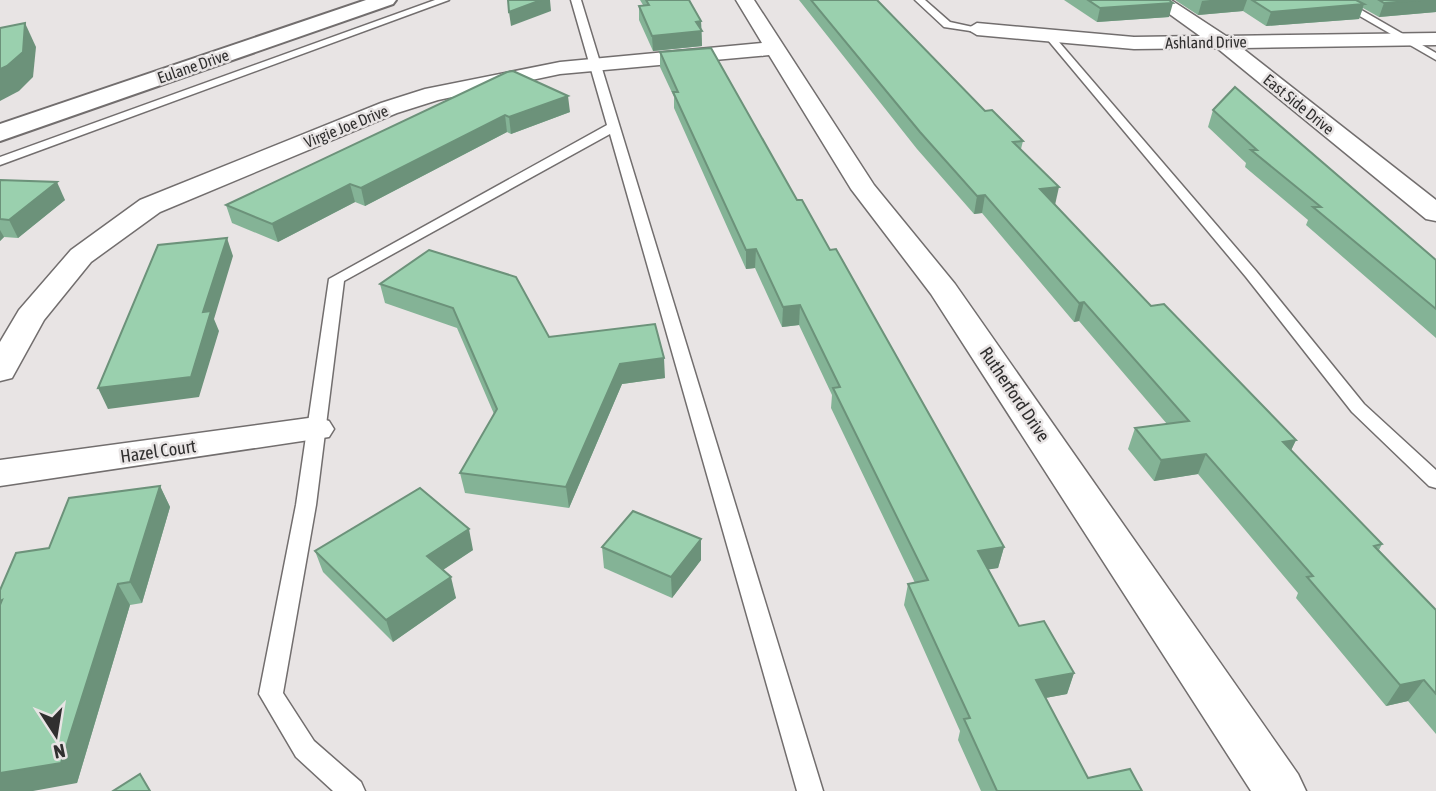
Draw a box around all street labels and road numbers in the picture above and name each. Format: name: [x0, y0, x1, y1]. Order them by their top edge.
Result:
street label: Ashland Drive: [1165, 32, 1247, 52]
street label: Eulane Drive: [155, 45, 231, 87]
street label: East Side Drive: [1260, 70, 1338, 138]
street label: Virgie Joe Drive: [301, 101, 391, 152]
street label: Rutherford Drive: [976, 343, 1054, 445]
street label: Hazel Court: [119, 435, 197, 467]

